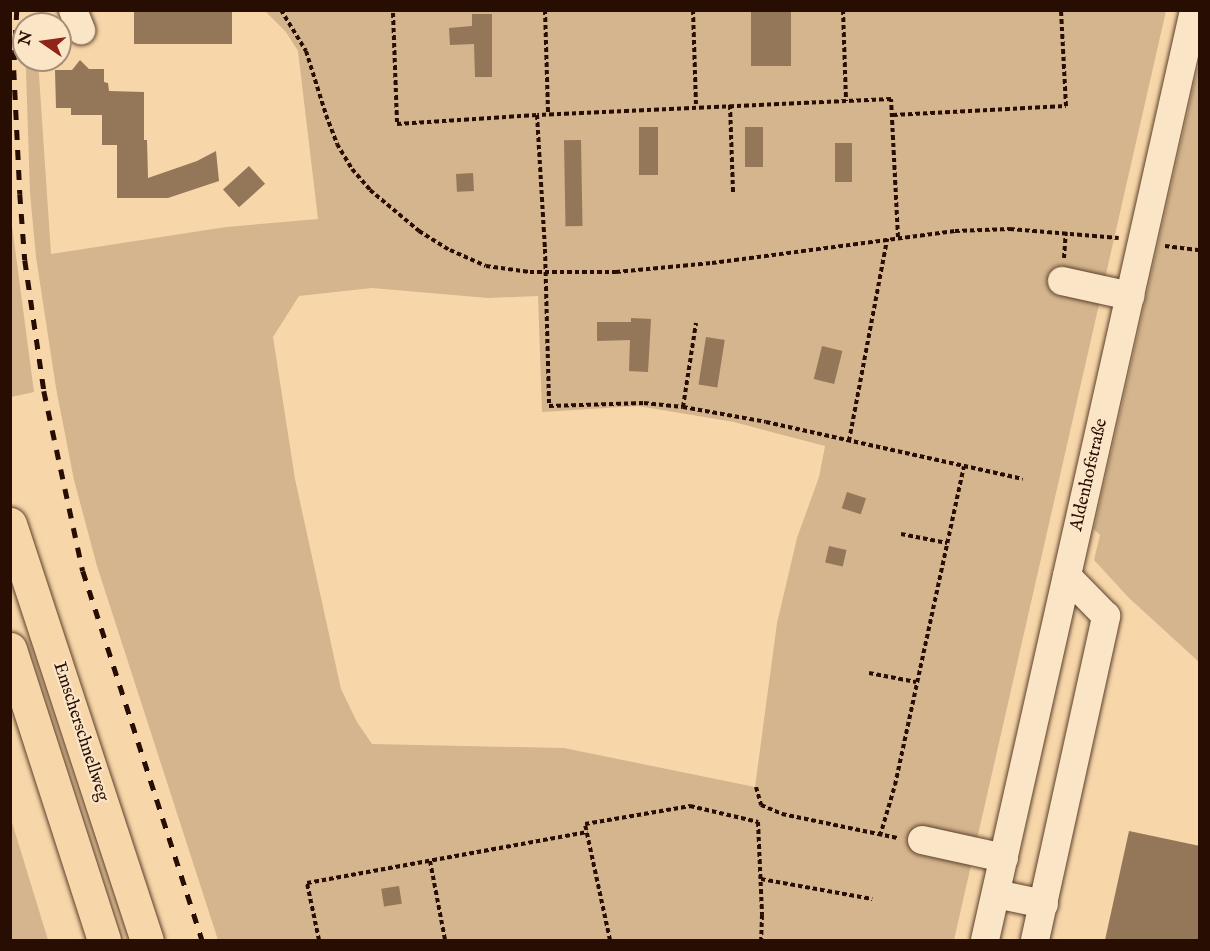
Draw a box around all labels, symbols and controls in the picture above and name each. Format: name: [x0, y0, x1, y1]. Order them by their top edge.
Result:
north arrow: [12, 12, 72, 72]
text: N: [15, 29, 38, 47]
street label: Aldenhofstraße: [1067, 417, 1113, 533]
street label: Emscherschnellweg: [47, 659, 113, 805]

